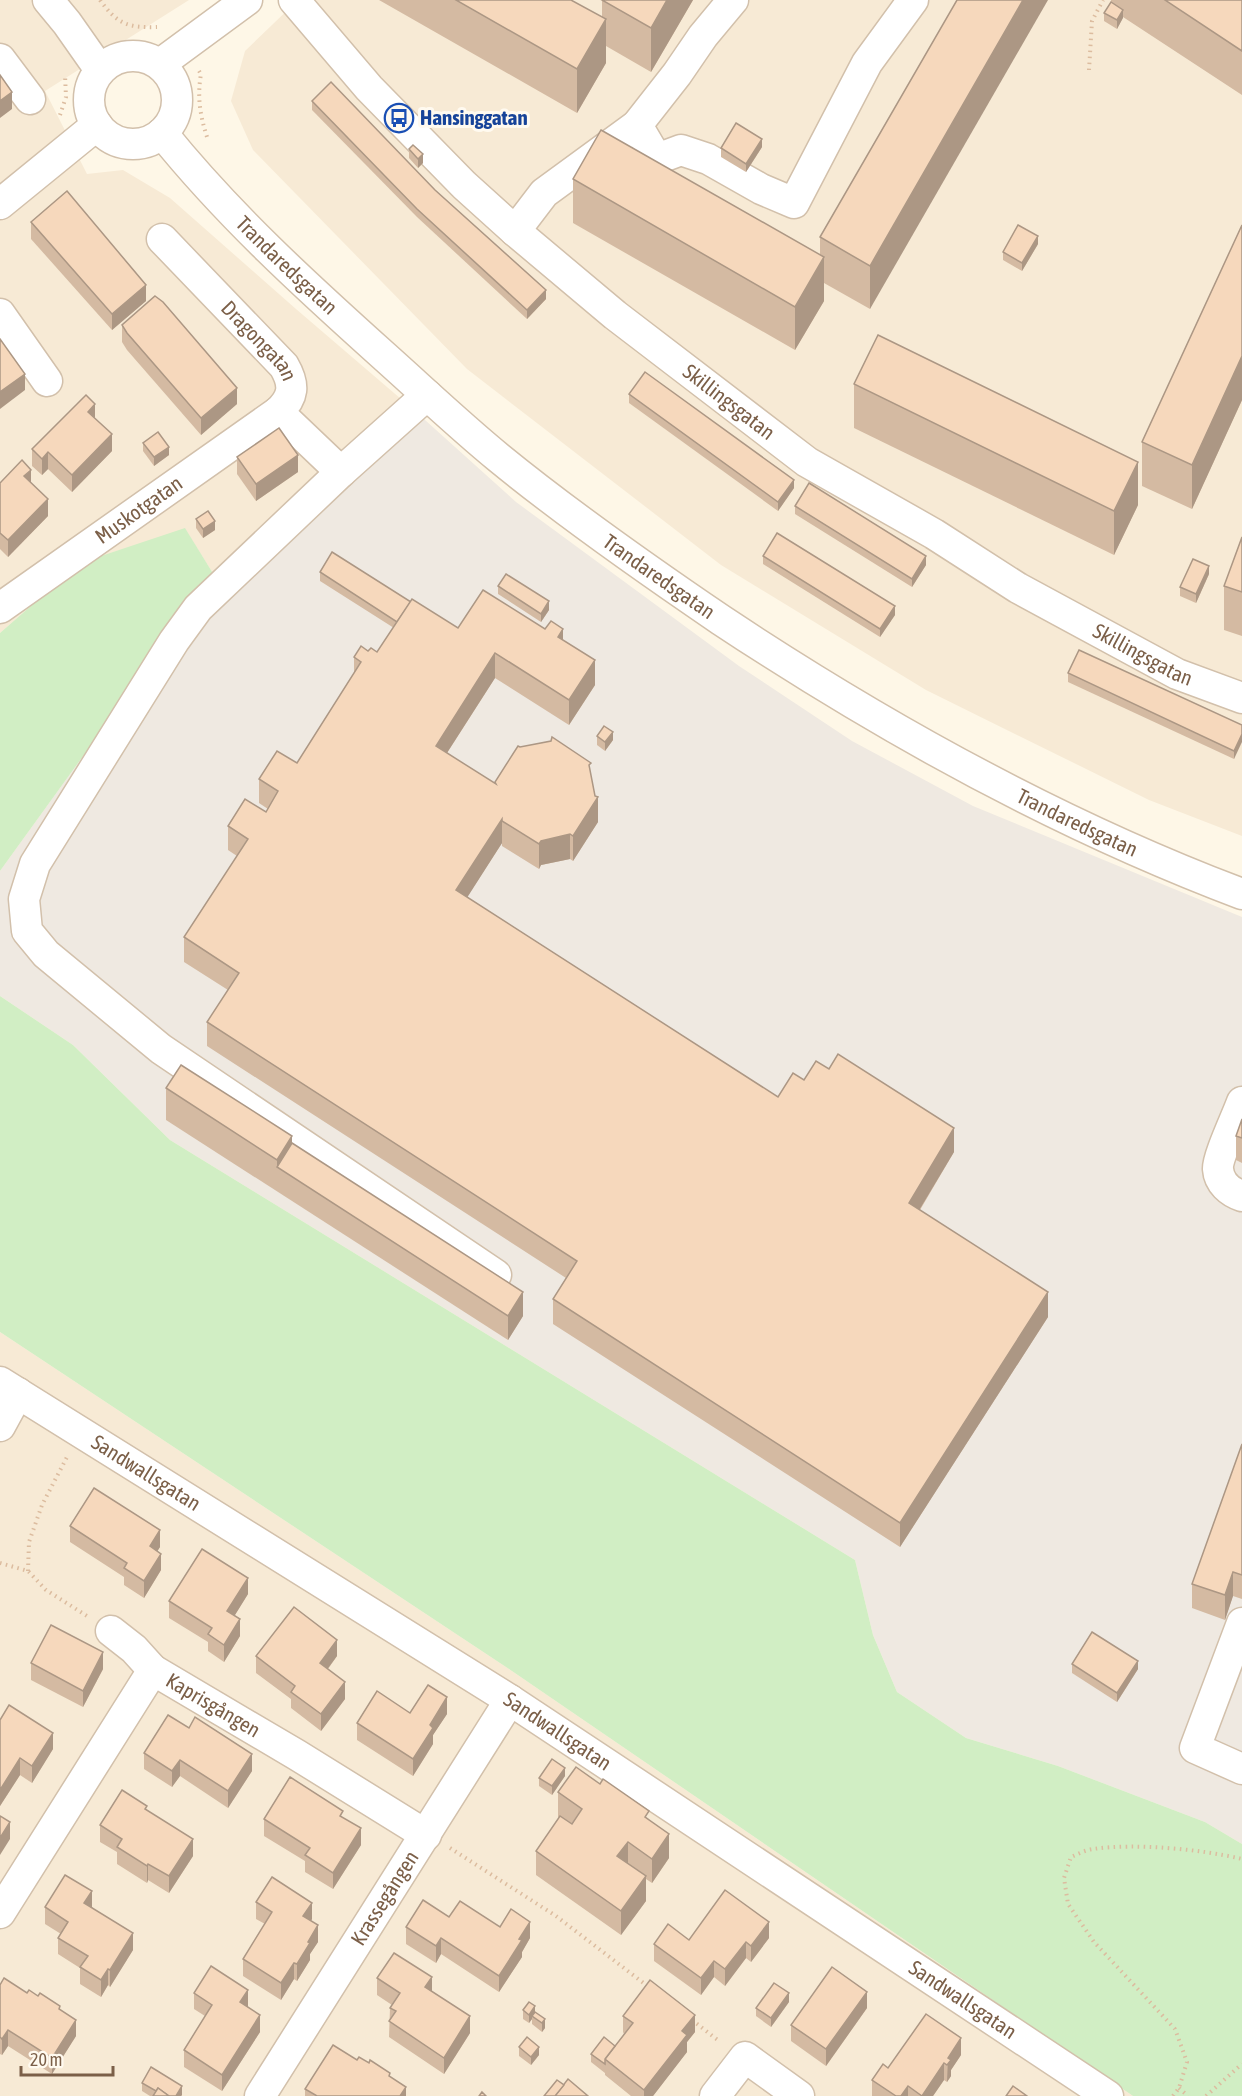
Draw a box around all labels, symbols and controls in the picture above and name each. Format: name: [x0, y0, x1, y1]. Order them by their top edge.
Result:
bus stop icon: Hansinggatan: [383, 102, 415, 134]
place label: Hansinggatan: [420, 105, 528, 129]
street label: Trandaredsgatan: [232, 211, 343, 319]
street label: Dragongatan: [217, 295, 302, 384]
street label: Skillingsgatan: [679, 359, 780, 444]
street label: Muskotgatan: [90, 470, 186, 548]
street label: Trandaredsgatan: [599, 529, 720, 623]
street label: Skillingsgatan: [1089, 618, 1196, 690]
street label: Trandaredsgatan: [1013, 783, 1142, 861]
street label: Sandwallsgatan: [88, 1429, 205, 1515]
street label: Kaprisgången: [162, 1668, 265, 1742]
street label: Sandwallsgatan: [500, 1686, 616, 1775]
street label: Krassegången: [345, 1846, 423, 1949]
street label: Sandwallsgatan: [905, 1955, 1022, 2043]
scale bar: [21, 2039, 112, 2077]
text: 20 m: [30, 2049, 62, 2070]

